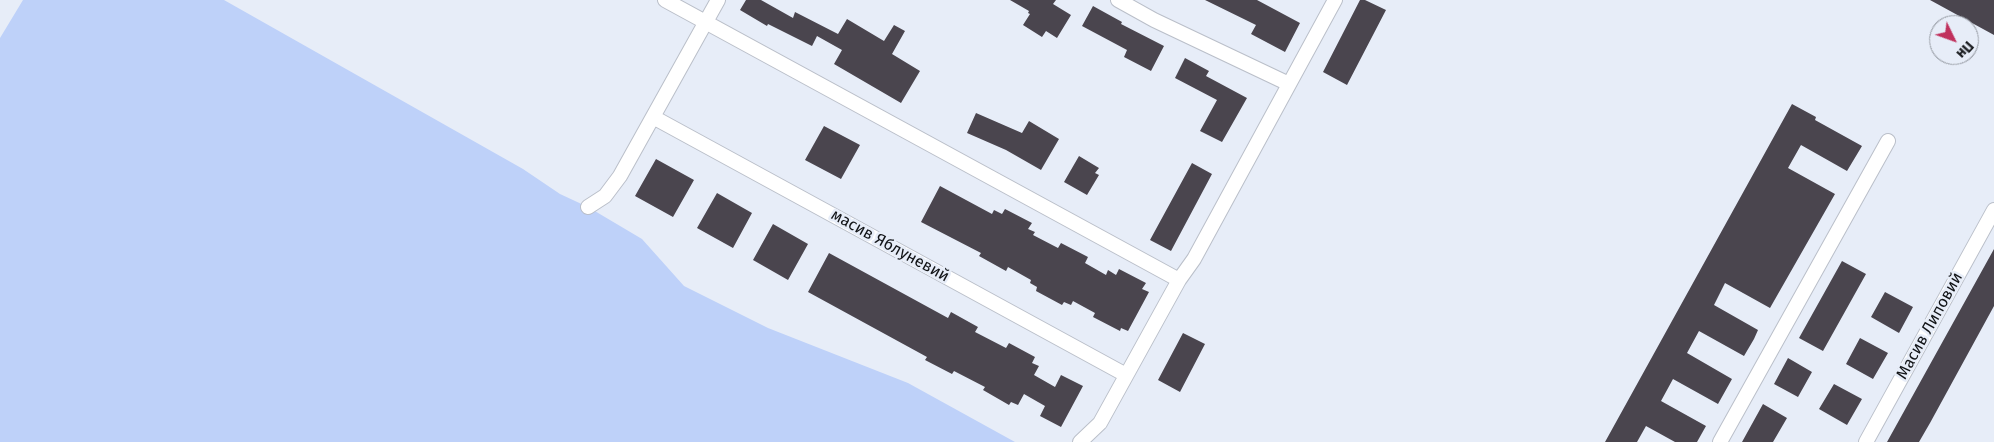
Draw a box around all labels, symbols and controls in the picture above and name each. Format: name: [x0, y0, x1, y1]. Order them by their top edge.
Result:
north arrow: [1929, 15, 1979, 65]
text: Пн: [1953, 38, 1977, 62]
street label: масив Яблуневий: [828, 206, 952, 286]
street label: Масив Липовий: [1893, 269, 1967, 383]

